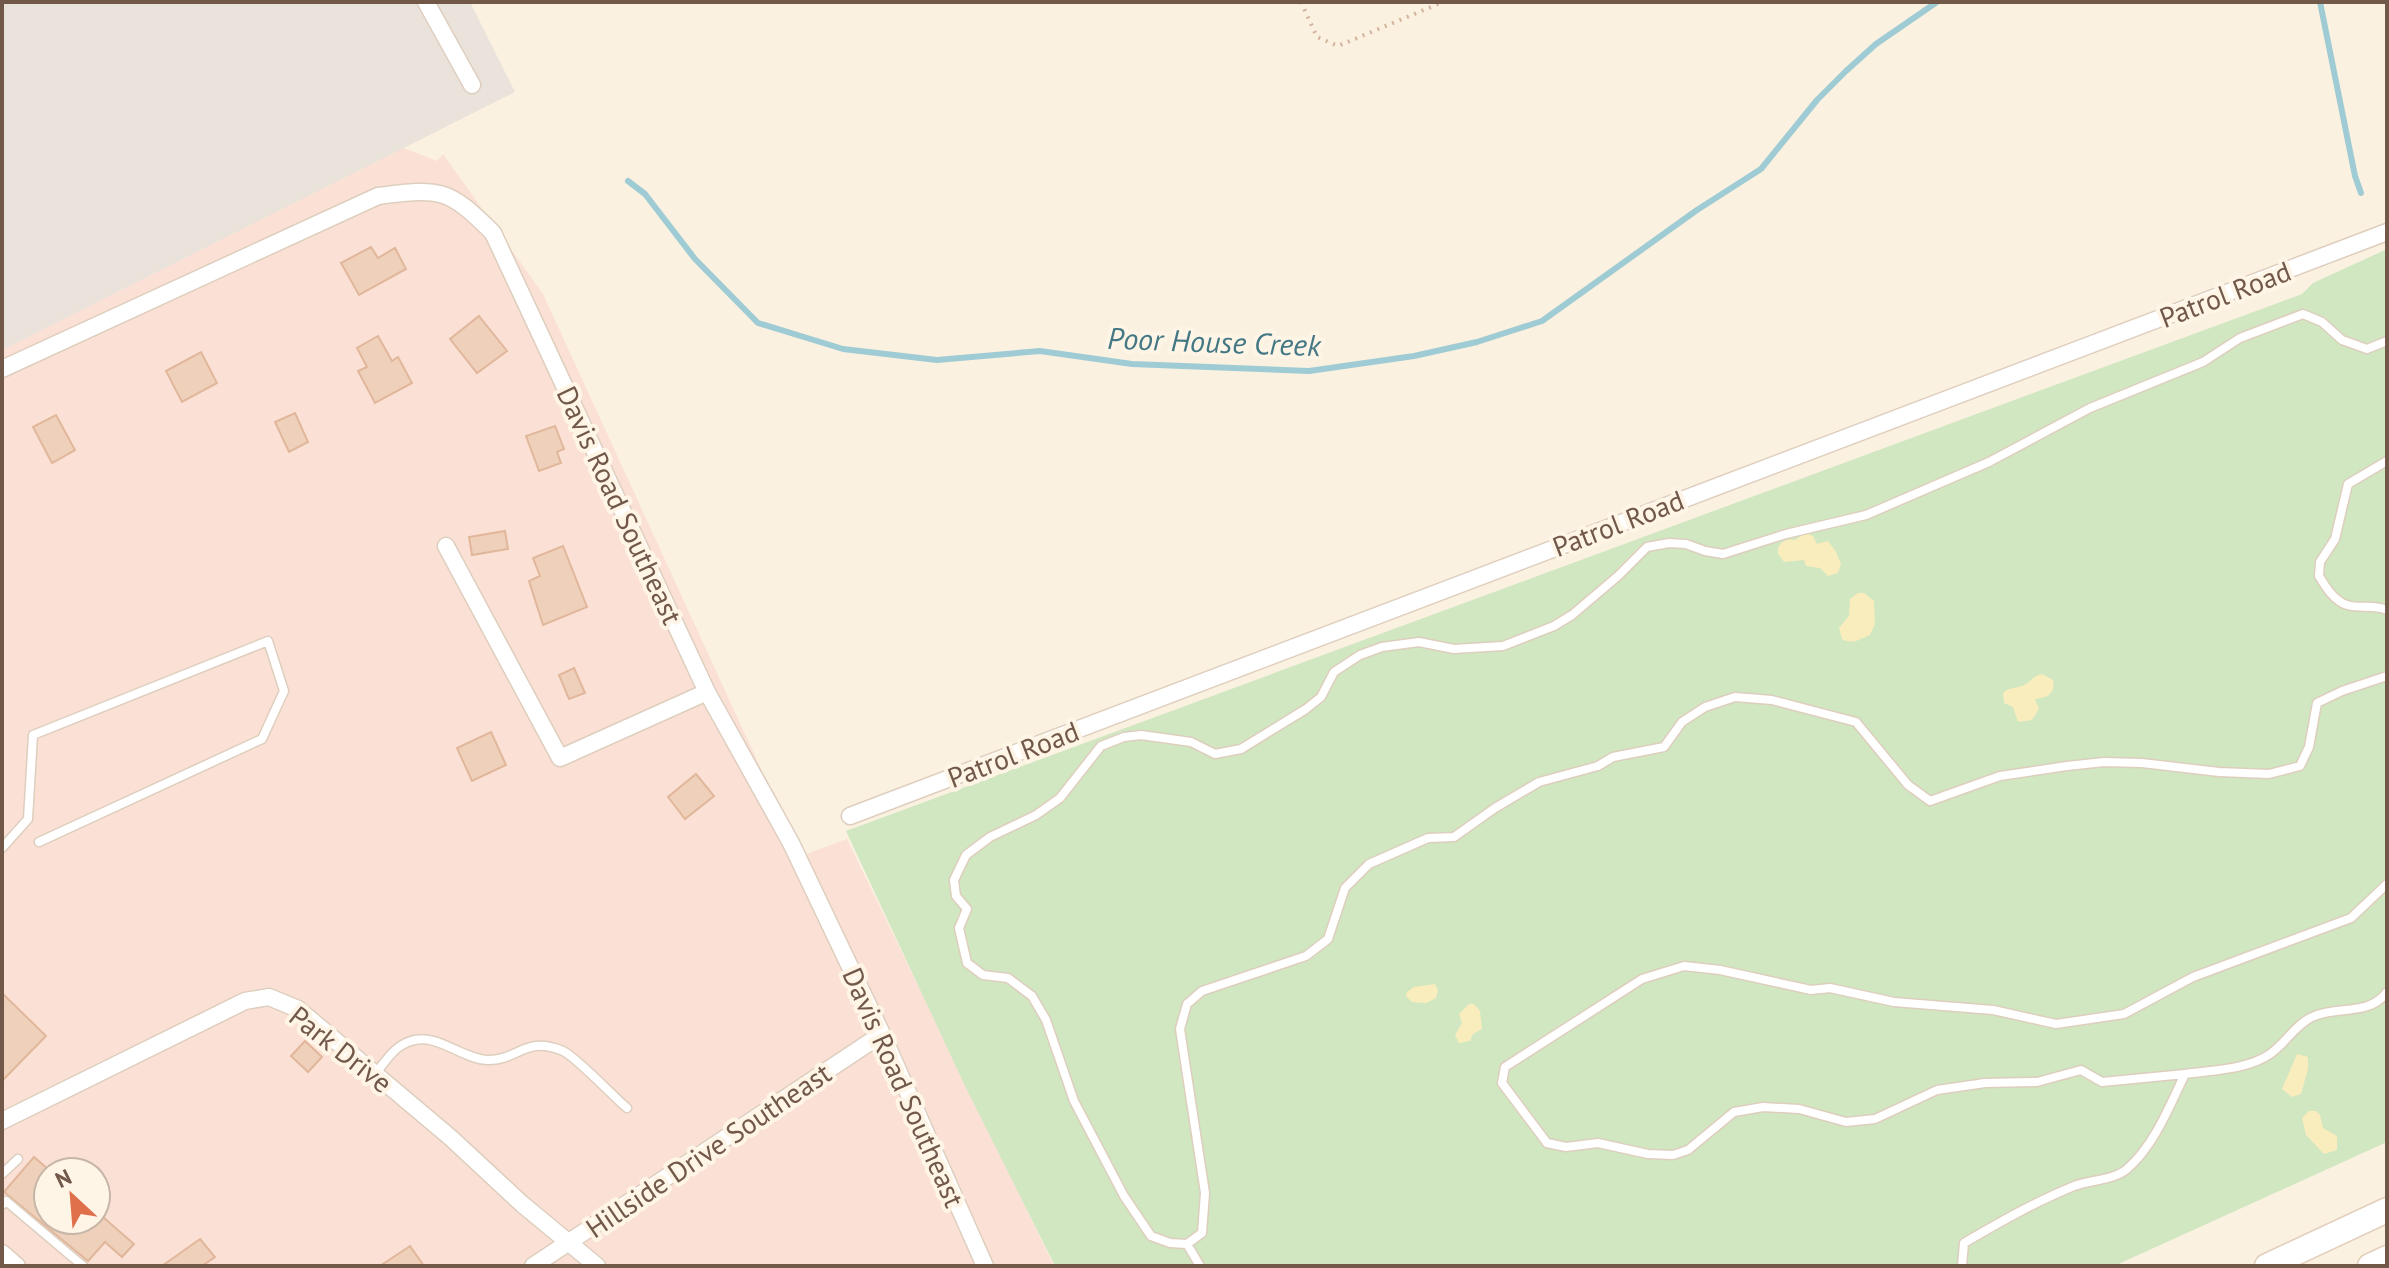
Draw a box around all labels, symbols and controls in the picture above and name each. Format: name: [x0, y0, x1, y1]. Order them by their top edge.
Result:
street label: Patrol Road: [2154, 252, 2296, 336]
water label: Poor House Creek: [1107, 318, 1323, 364]
street label: Davis Road Southeast: [549, 380, 692, 630]
street label: Patrol Road: [1547, 481, 1689, 565]
street label: Patrol Road: [942, 712, 1084, 796]
street label: Davis Road Southeast: [835, 961, 974, 1213]
street label: Park Drive: [282, 997, 400, 1101]
street label: Hillside Drive Southeast: [578, 1054, 838, 1246]
north arrow: [32, 1156, 112, 1236]
text: N: [51, 1162, 76, 1194]

